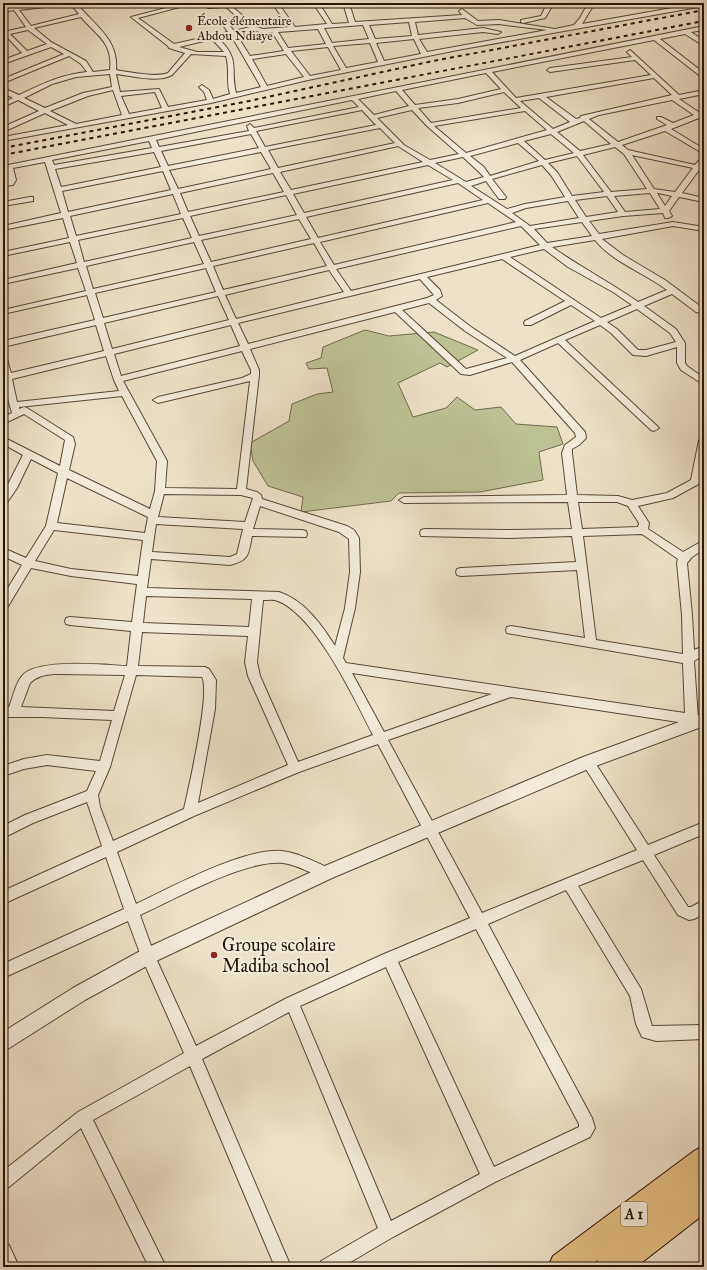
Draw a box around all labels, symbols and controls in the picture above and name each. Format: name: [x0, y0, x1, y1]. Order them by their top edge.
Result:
place label: École élémentaire Abdou Ndiaye: [196, 12, 292, 44]
marker: École élémentaire Abdou Ndiaye: [184, 23, 194, 33]
place label: Groupe scolaire Madiba school: [222, 934, 336, 977]
marker: Groupe scolaire Madiba school: [209, 950, 219, 960]
road number: A 1: [621, 1202, 647, 1226]

